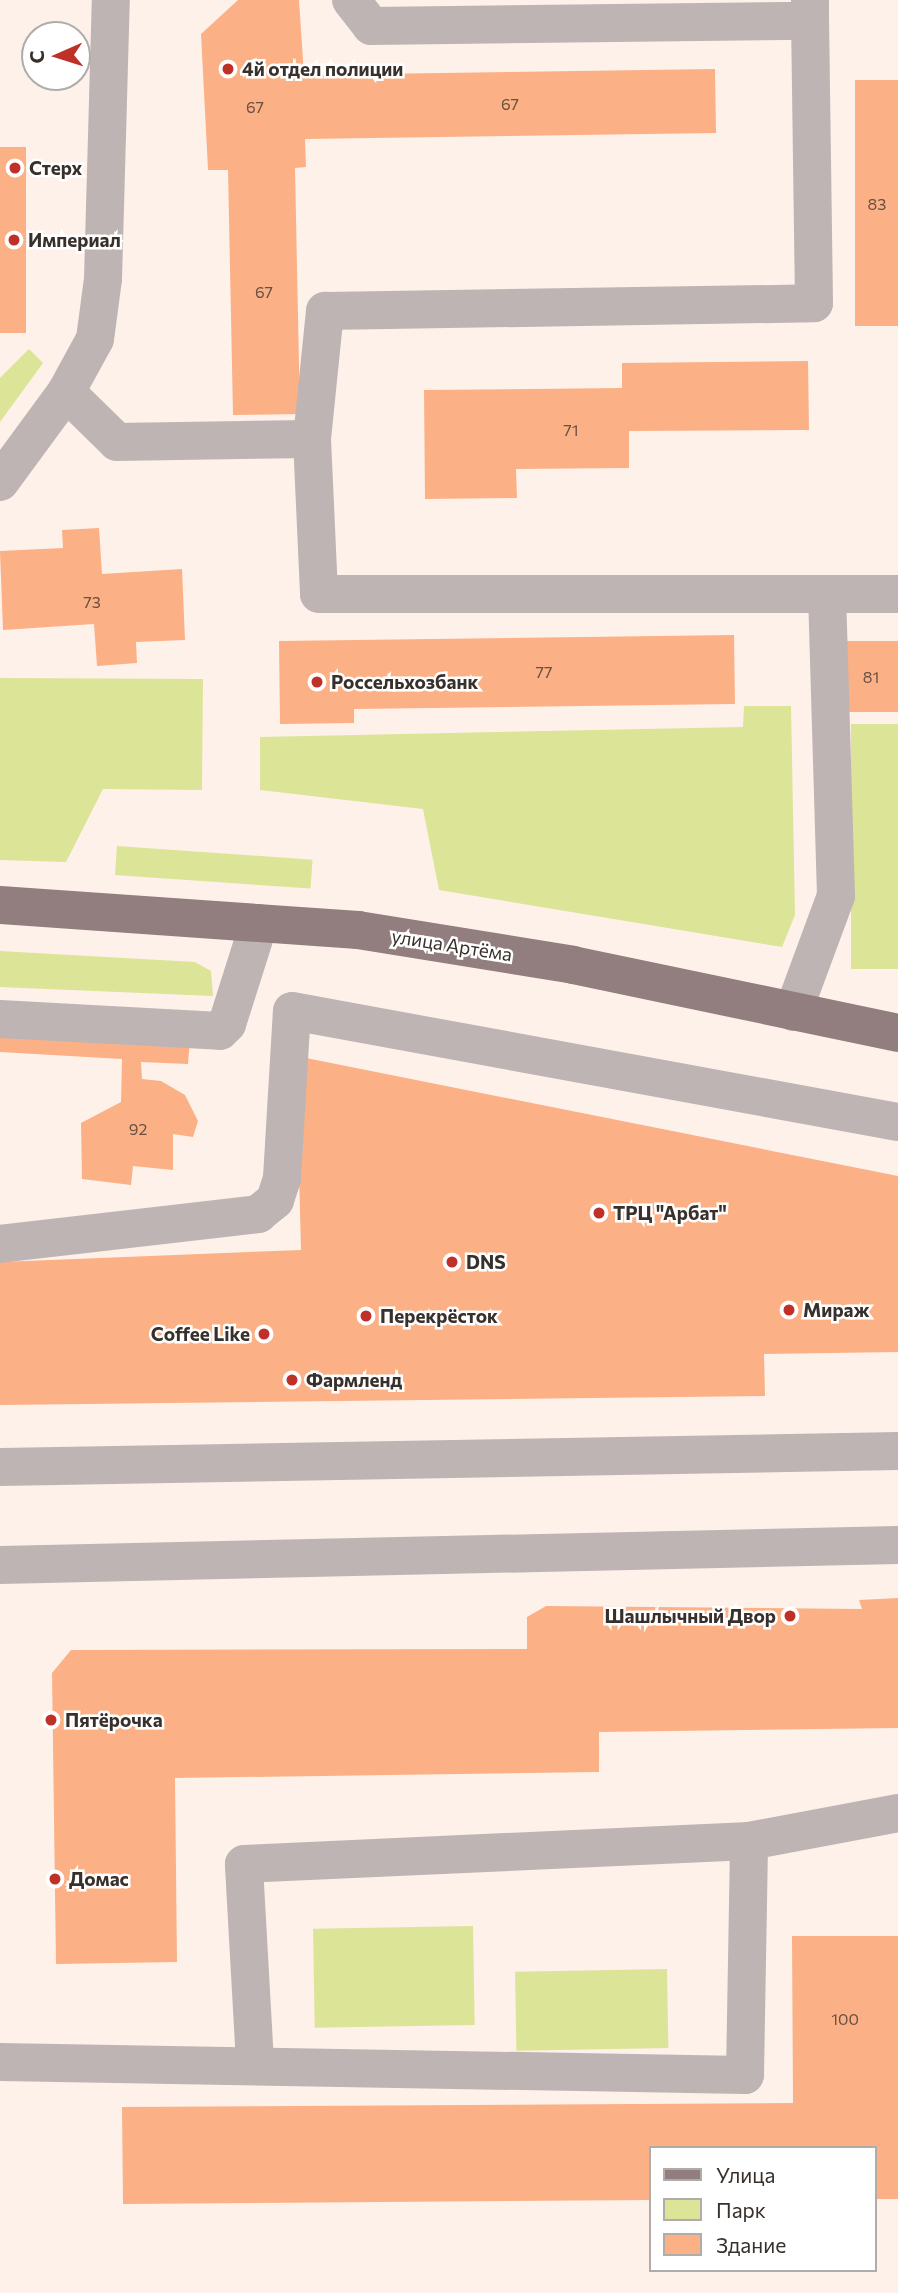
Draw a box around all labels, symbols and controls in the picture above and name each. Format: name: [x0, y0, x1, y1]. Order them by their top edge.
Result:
north arrow: [21, 21, 91, 91]
text: С: [25, 50, 48, 64]
place label: 4й отдел полиции: [242, 58, 403, 80]
marker: 4й отдел полиции: [220, 61, 236, 77]
house number: 67: [501, 94, 519, 114]
house number: 67: [246, 97, 264, 117]
place label: Стерх: [29, 157, 82, 179]
marker: Стерх: [7, 160, 23, 176]
house number: 83: [868, 194, 886, 214]
place label: Империал: [28, 229, 121, 251]
marker: Империал: [6, 232, 22, 248]
house number: 67: [255, 282, 273, 302]
house number: 71: [563, 420, 579, 440]
house number: 73: [83, 592, 101, 612]
house number: 77: [536, 662, 552, 682]
house number: 81: [863, 667, 879, 687]
place label: Россельхозбанк: [331, 671, 478, 693]
marker: Россельхозбанк: [309, 674, 325, 690]
street label: улица Артёма: [390, 924, 514, 966]
house number: 92: [129, 1119, 147, 1139]
place label: ТРЦ "Арбат": [613, 1202, 727, 1224]
marker: ТРЦ "Арбат": [591, 1205, 607, 1221]
place label: DNS: [466, 1251, 506, 1273]
marker: DNS: [444, 1254, 460, 1270]
place label: Мираж: [803, 1299, 870, 1321]
marker: Мираж: [781, 1302, 797, 1318]
place label: Перекрёсток: [380, 1305, 498, 1327]
marker: Перекрёсток: [358, 1308, 374, 1324]
place label: Coffee Like: [151, 1323, 250, 1345]
marker: Coffee Like: [256, 1326, 272, 1342]
place label: Фармленд: [306, 1369, 402, 1391]
marker: Фармленд: [284, 1372, 300, 1388]
place label: Шашлычный Двор: [604, 1605, 776, 1627]
marker: Шашлычный Двор: [782, 1608, 798, 1624]
place label: Пятёрочка: [65, 1709, 163, 1731]
marker: Пятёрочка: [43, 1712, 59, 1728]
place label: Домас: [69, 1868, 129, 1890]
marker: Домас: [47, 1871, 63, 1887]
house number: 100: [831, 2009, 859, 2029]
legend: [650, 2146, 877, 2272]
text: Улица: [716, 2162, 775, 2187]
text: Парк: [716, 2197, 766, 2222]
text: Здание: [716, 2232, 786, 2257]

